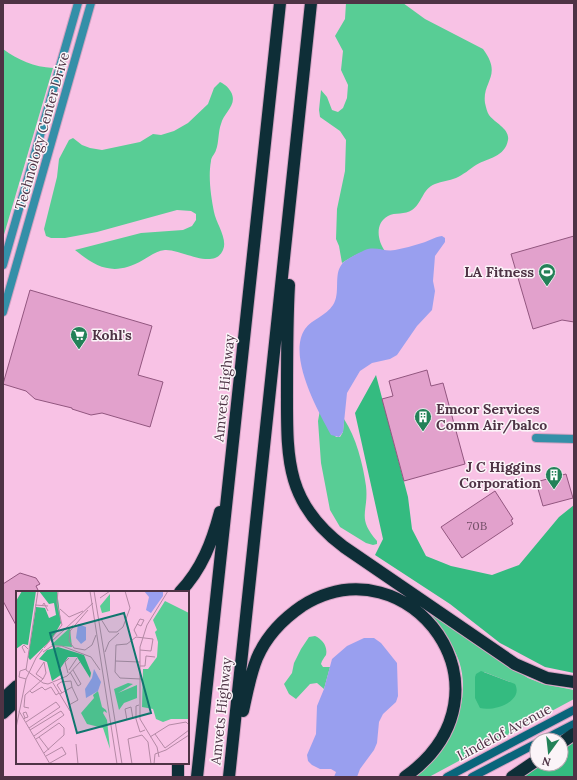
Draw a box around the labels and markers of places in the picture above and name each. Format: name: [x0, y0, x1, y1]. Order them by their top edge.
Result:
sports icon: LA Fitness: [537, 262, 557, 287]
place label: LA Fitness: [464, 263, 534, 281]
supermarket icon: Kohl's: [69, 325, 89, 350]
place label: Kohl's: [92, 326, 132, 344]
place label: Emcor Services Comm Air/balco: [436, 400, 547, 434]
building icon: Emcor Services Comm Air/balco: [413, 407, 433, 432]
place label: J C Higgins Corporation: [459, 458, 541, 492]
building icon: J C Higgins Corporation: [544, 465, 564, 490]

